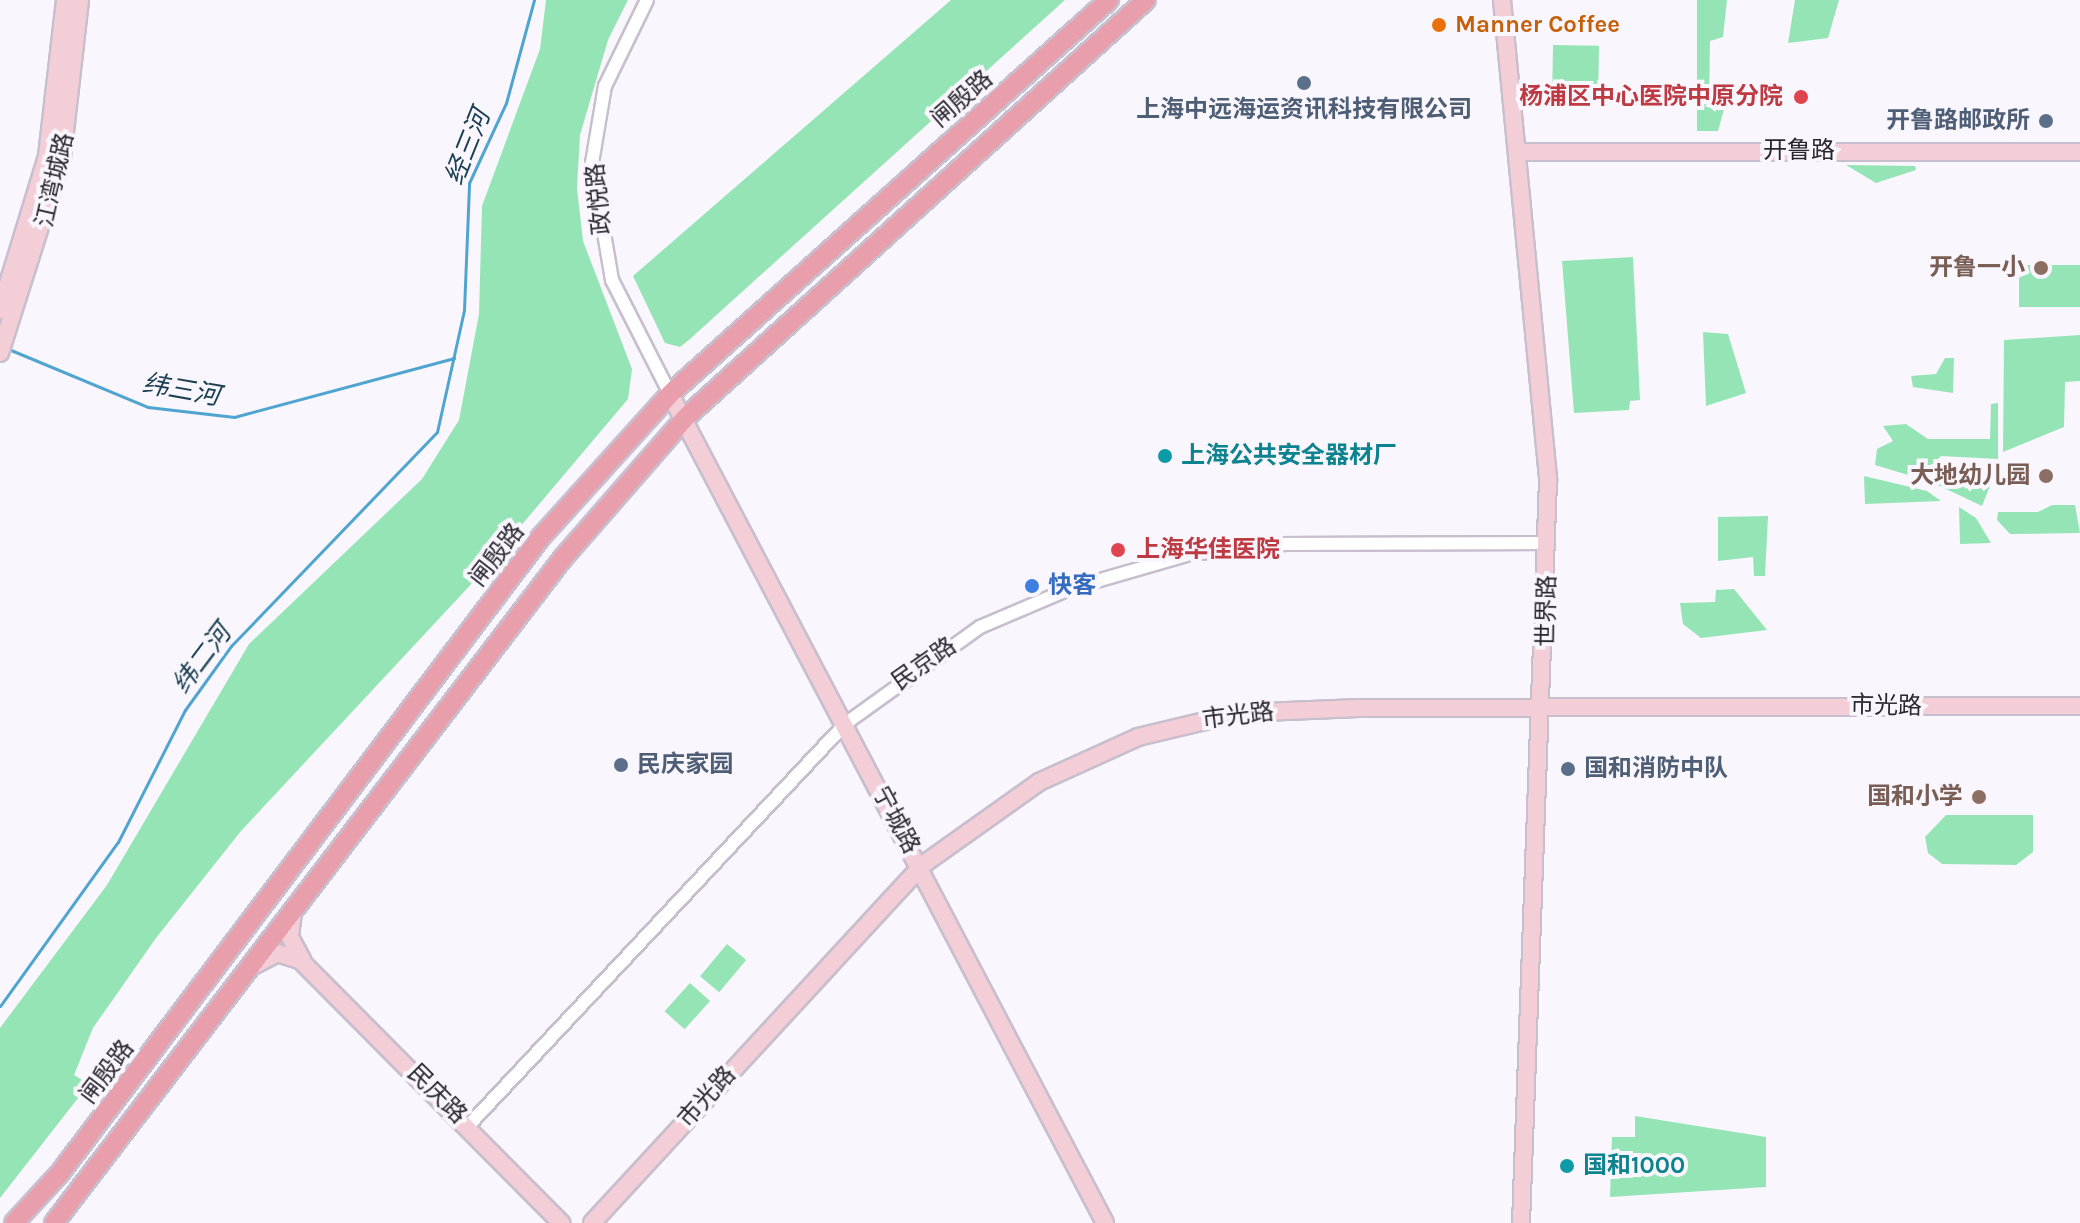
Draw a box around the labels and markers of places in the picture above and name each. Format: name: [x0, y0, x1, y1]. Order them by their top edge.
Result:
place label: Manner Coffee: [1455, 11, 1620, 39]
marker: Manner Coffee: [1430, 16, 1448, 34]
marker: 上海中远海运资讯科技有限公司: [1295, 74, 1313, 92]
place label: 杨浦区中心医院中原分院: [1519, 83, 1783, 111]
marker: 杨浦区中心医院中原分院: [1790, 86, 1812, 108]
place label: 上海中远海运资讯科技有限公司: [1136, 96, 1472, 124]
place label: 开鲁路邮政所: [1886, 107, 2030, 135]
marker: 开鲁路邮政所: [2037, 112, 2055, 130]
place label: 开鲁一小: [1929, 254, 2025, 282]
marker: 开鲁一小: [2032, 259, 2050, 277]
place label: 上海公共安全器材厂: [1181, 442, 1397, 470]
marker: 上海公共安全器材厂: [1156, 447, 1174, 465]
place label: 大地幼儿园: [1910, 462, 2030, 490]
marker: 大地幼儿园: [2037, 467, 2055, 485]
place label: 上海华佳医院: [1136, 536, 1280, 564]
marker: 上海华佳医院: [1107, 539, 1129, 561]
place label: 快客: [1048, 572, 1096, 600]
marker: 快客: [1023, 577, 1041, 595]
place label: 民庆家园: [637, 751, 733, 779]
place label: 国和消防中队: [1584, 755, 1728, 783]
marker: 民庆家园: [612, 756, 630, 774]
marker: 国和消防中队: [1559, 760, 1577, 778]
place label: 国和小学: [1867, 783, 1963, 811]
marker: 国和小学: [1970, 788, 1988, 806]
place label: 国和1000: [1583, 1152, 1685, 1180]
marker: 国和1000: [1558, 1157, 1576, 1175]

